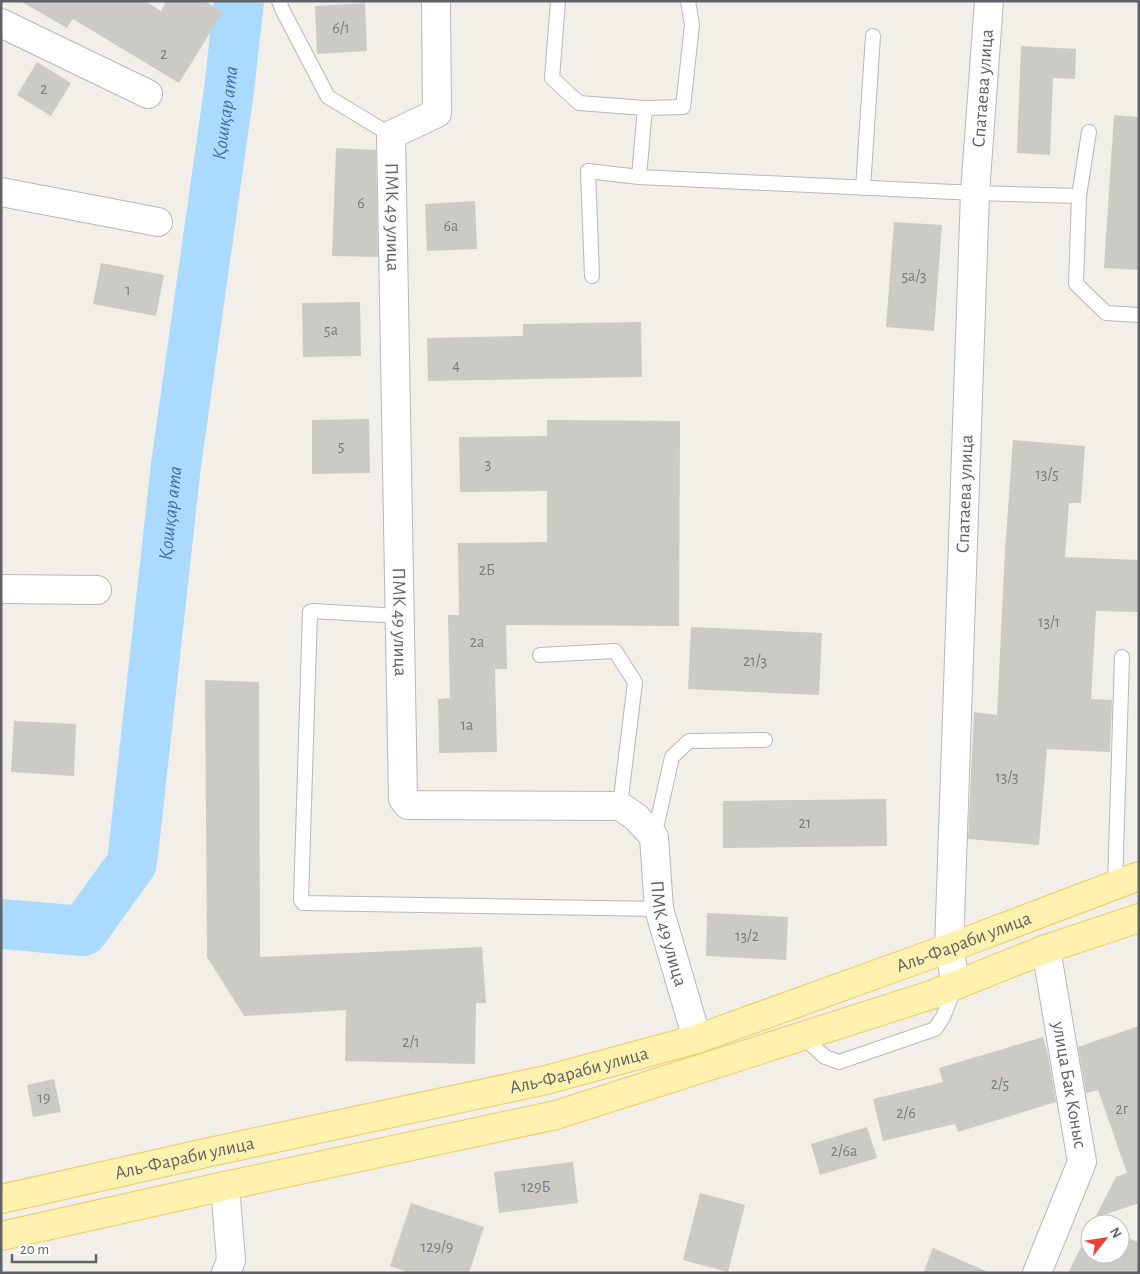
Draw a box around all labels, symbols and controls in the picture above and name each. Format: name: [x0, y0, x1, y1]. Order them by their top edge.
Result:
house number: 6/1: [332, 20, 350, 36]
street label: Спатаева улица: [969, 28, 996, 148]
house number: 2: [160, 46, 168, 62]
water label: Қошқар ата: [209, 65, 242, 161]
house number: 2: [40, 81, 48, 97]
street label: ПМК 49 улица: [382, 162, 403, 272]
house number: 6: [357, 195, 365, 211]
house number: 6а: [444, 218, 458, 234]
house number: 5а/3: [901, 268, 927, 284]
house number: 1: [125, 282, 131, 298]
house number: 5а: [324, 322, 338, 338]
house number: 4: [452, 357, 460, 373]
street label: Спатаева улица: [953, 434, 976, 554]
house number: 5: [338, 438, 344, 454]
house number: 3: [485, 456, 491, 472]
water label: Қошқар ата: [156, 465, 186, 561]
house number: 13/5: [1035, 466, 1059, 482]
house number: 2Б: [479, 562, 495, 578]
street label: ПМК 49 улица: [389, 567, 410, 677]
house number: 13/1: [1038, 614, 1060, 630]
house number: 2а: [470, 634, 484, 650]
house number: 21/3: [743, 653, 767, 669]
house number: 1а: [461, 717, 473, 733]
house number: 13/3: [995, 769, 1019, 785]
house number: 21: [799, 815, 811, 831]
street label: ПМК 49 улица: [648, 880, 691, 989]
street label: Аль-Фараби улица: [894, 908, 1034, 976]
house number: 13/2: [735, 928, 759, 944]
street label: улица Бак Коныс: [1048, 1019, 1090, 1150]
house number: 2/1: [402, 1034, 420, 1050]
street label: Аль-Фараби улица: [508, 1043, 651, 1097]
house number: 2/5: [991, 1076, 1009, 1092]
house number: 19: [37, 1090, 51, 1106]
house number: 2г: [1116, 1101, 1129, 1117]
house number: 2/6: [896, 1105, 916, 1121]
street label: Аль-Фараби улица: [113, 1133, 256, 1183]
house number: 2/6а: [831, 1143, 857, 1159]
house number: 129Б: [521, 1179, 551, 1195]
north arrow: [1080, 1214, 1130, 1264]
text: N: [1107, 1225, 1124, 1241]
scale bar: [12, 1232, 96, 1264]
house number: 129/9: [421, 1239, 453, 1255]
text: 20 m: [20, 1242, 49, 1257]

